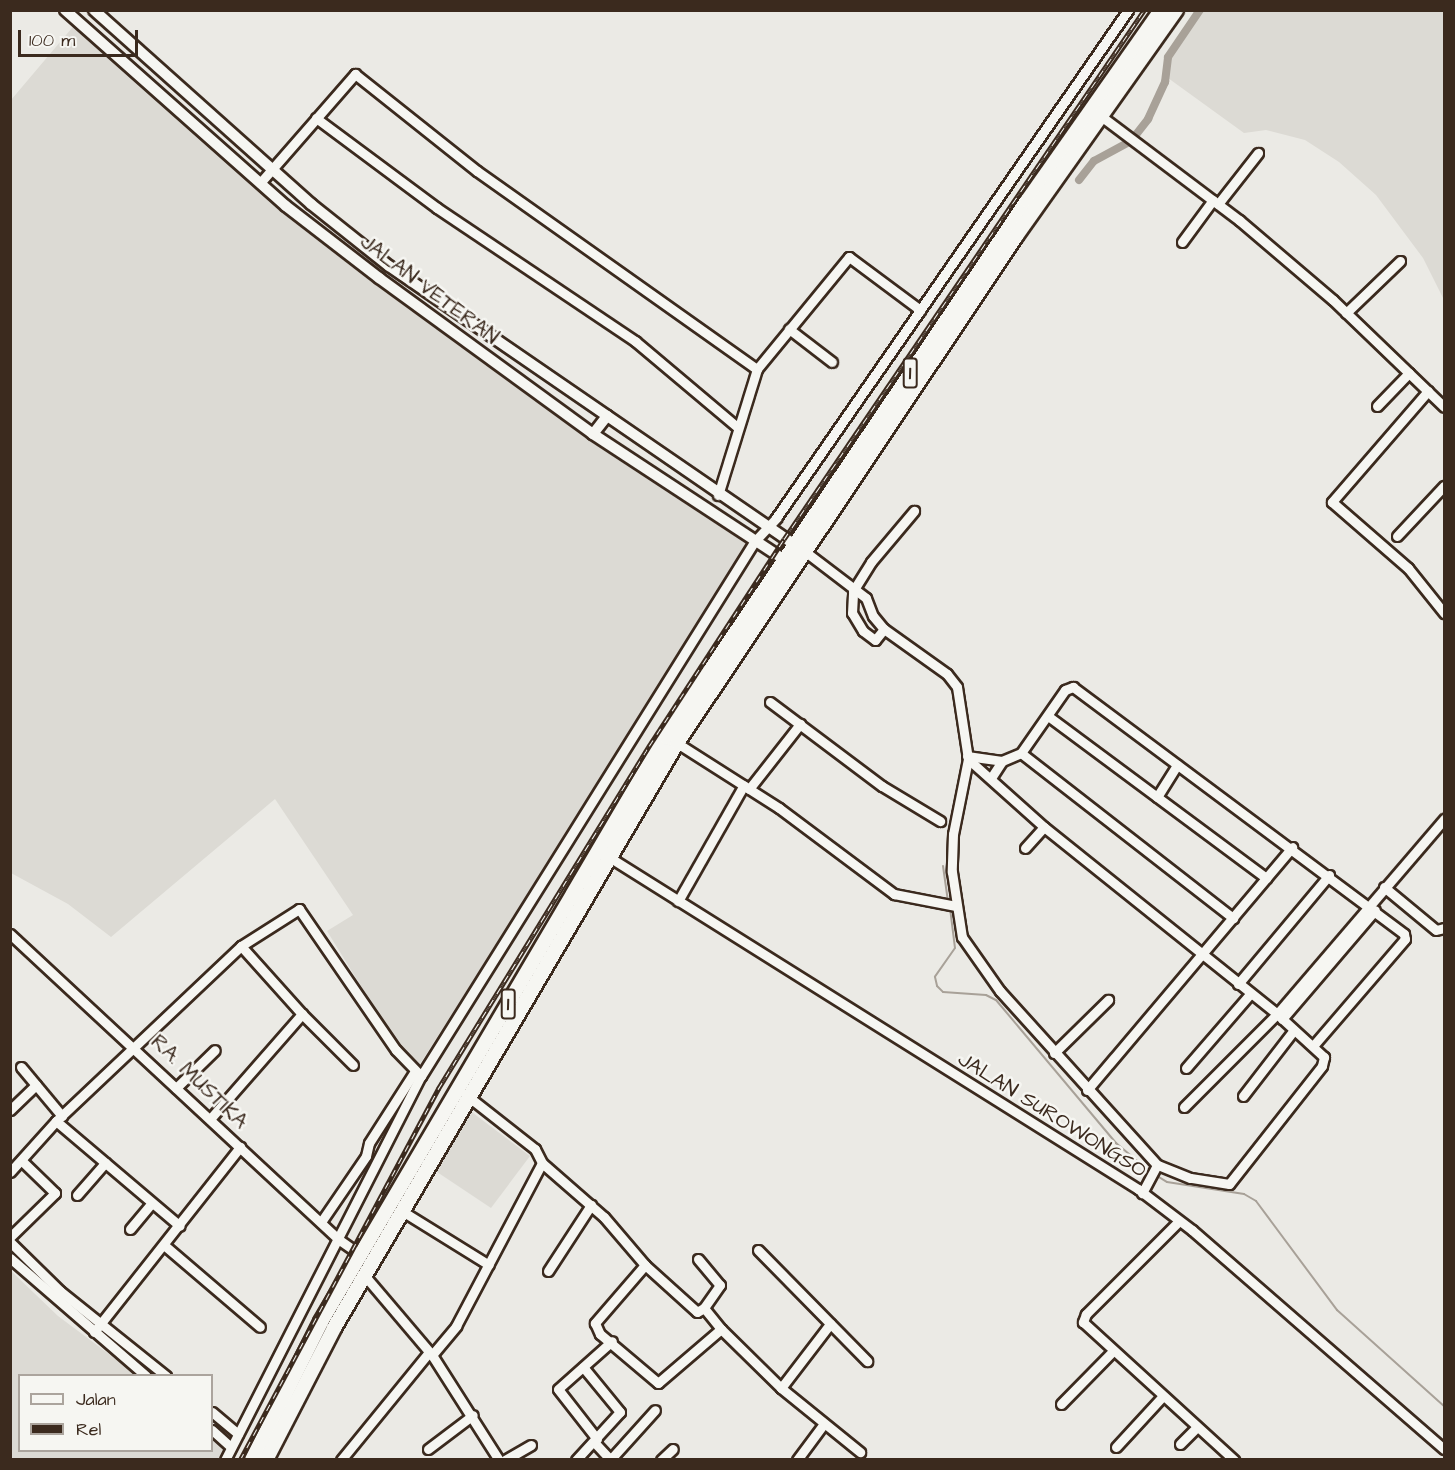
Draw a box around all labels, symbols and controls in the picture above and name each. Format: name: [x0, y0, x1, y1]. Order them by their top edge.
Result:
scale bar: [21, 18, 141, 56]
text: 100 m: [29, 28, 75, 53]
street label: JALAN VETERAN: [355, 230, 503, 350]
road number: 1: [902, 356, 918, 390]
road number: 1: [500, 987, 516, 1021]
street label: RA. MUSTIKA: [145, 1030, 253, 1134]
street label: JALAN SUROWONGSO: [953, 1047, 1151, 1183]
legend: [18, 1374, 213, 1452]
text: Jalan: [76, 1387, 116, 1412]
text: Rel: [76, 1417, 101, 1442]

